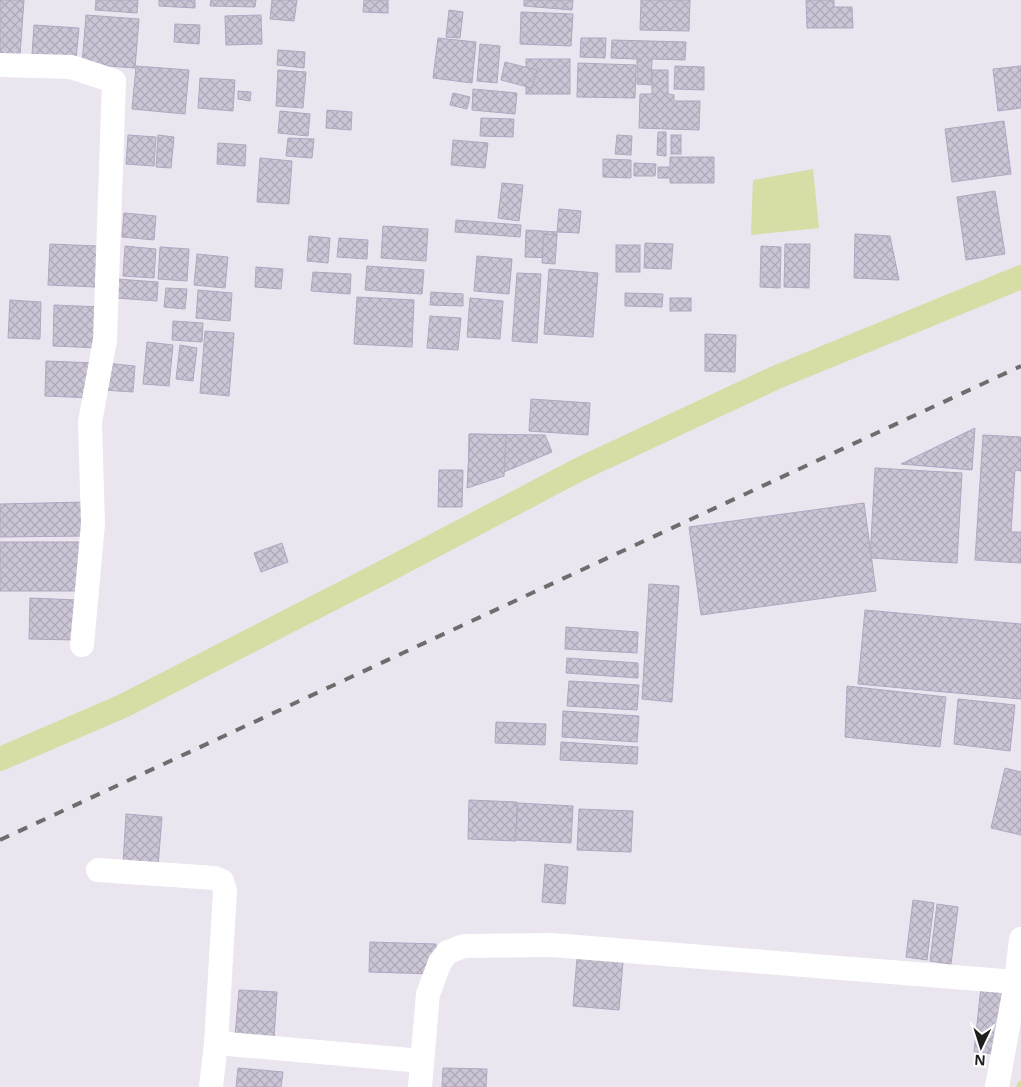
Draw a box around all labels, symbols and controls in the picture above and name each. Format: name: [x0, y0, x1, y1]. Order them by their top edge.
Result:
north arrow: [956, 1022, 1006, 1072]
text: N: [974, 1051, 986, 1070]

